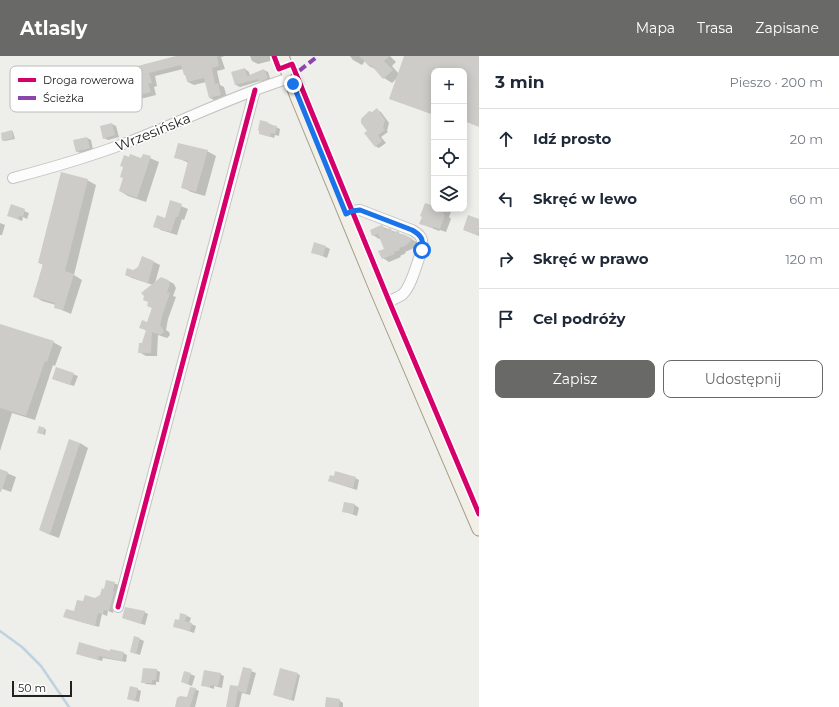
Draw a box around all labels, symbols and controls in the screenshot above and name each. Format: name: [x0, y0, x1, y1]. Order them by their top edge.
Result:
text: Atlasly: [20, 17, 87, 40]
text: Mapa: [636, 19, 675, 37]
text: Trasa: [697, 19, 733, 37]
text: Zapisane: [755, 19, 819, 37]
legend: [10, 66, 142, 112]
map controls: [431, 68, 467, 212]
button: +: [431, 68, 467, 104]
text: 3 min: [495, 72, 545, 92]
text: Droga rowerowa: [43, 73, 134, 87]
text: Pieszo · 200 m: [729, 74, 823, 90]
route end: [284, 75, 302, 93]
text: Ścieżka: [43, 91, 84, 105]
button: −: [431, 104, 467, 140]
street label: Wrzesińska: [113, 109, 193, 155]
icon: ahead: [495, 128, 517, 150]
text: Idź prosto: [533, 129, 611, 148]
text: 20 m: [790, 131, 823, 147]
button: locate: [431, 140, 467, 176]
button: layers: [431, 176, 467, 212]
icon: left: [495, 188, 517, 210]
text: Skręć w lewo: [533, 189, 637, 208]
text: 60 m: [789, 191, 823, 207]
route start: [413, 241, 431, 259]
icon: right: [495, 248, 517, 270]
text: Skręć w prawo: [533, 249, 649, 268]
text: 120 m: [785, 251, 823, 267]
icon: arrive: [495, 308, 517, 330]
text: Cel podróży: [533, 309, 625, 328]
button: Zapisz: [495, 360, 655, 398]
button: Udostępnij: [663, 360, 823, 398]
scale bar: [12, 679, 72, 698]
text: 50 m: [18, 681, 46, 695]

